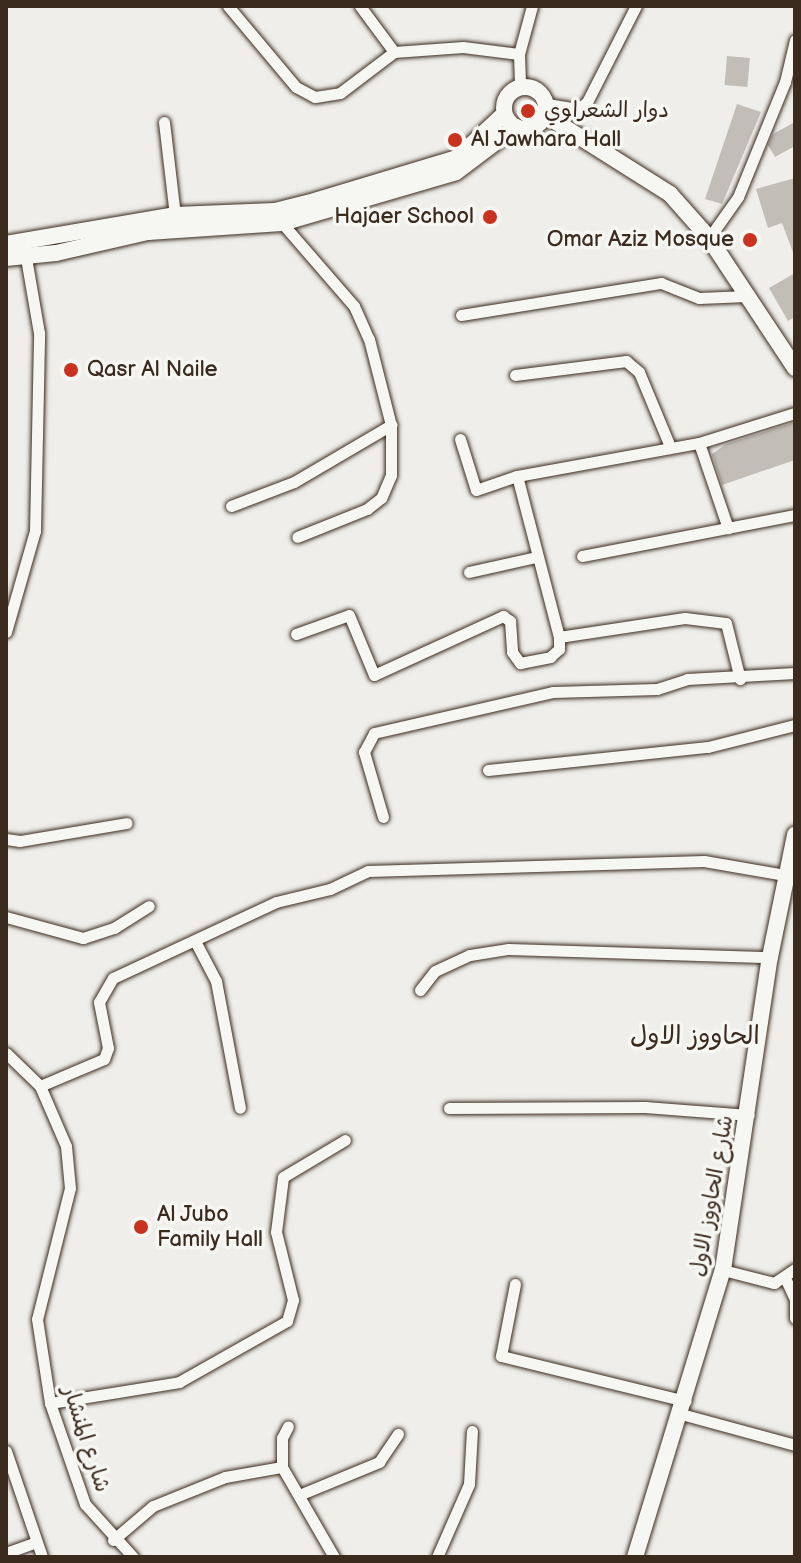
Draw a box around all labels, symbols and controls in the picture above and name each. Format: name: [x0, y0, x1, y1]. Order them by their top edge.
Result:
place label: دوار الشعراوي: [544, 98, 669, 124]
marker: دوار الشعراوي: [519, 102, 537, 120]
place label: Al Jawhara Hall: [471, 127, 622, 153]
marker: Al Jawhara Hall: [446, 131, 464, 149]
place label: Hajaer School: [334, 204, 474, 230]
marker: Hajaer School: [481, 208, 499, 226]
place label: Omar Aziz Mosque: [547, 227, 734, 253]
marker: Omar Aziz Mosque: [741, 231, 759, 249]
place label: Qasr Al Naile: [87, 357, 218, 383]
marker: Qasr Al Naile: [62, 361, 80, 379]
district label: الحاووز الاول: [630, 1021, 760, 1053]
street label: شارع الحاووز الاول: [685, 1113, 739, 1279]
place label: Al Jubo Family Hall: [157, 1201, 264, 1252]
marker: Al Jubo Family Hall: [132, 1218, 150, 1236]
street label: شارع المنشار: [56, 1383, 116, 1495]

